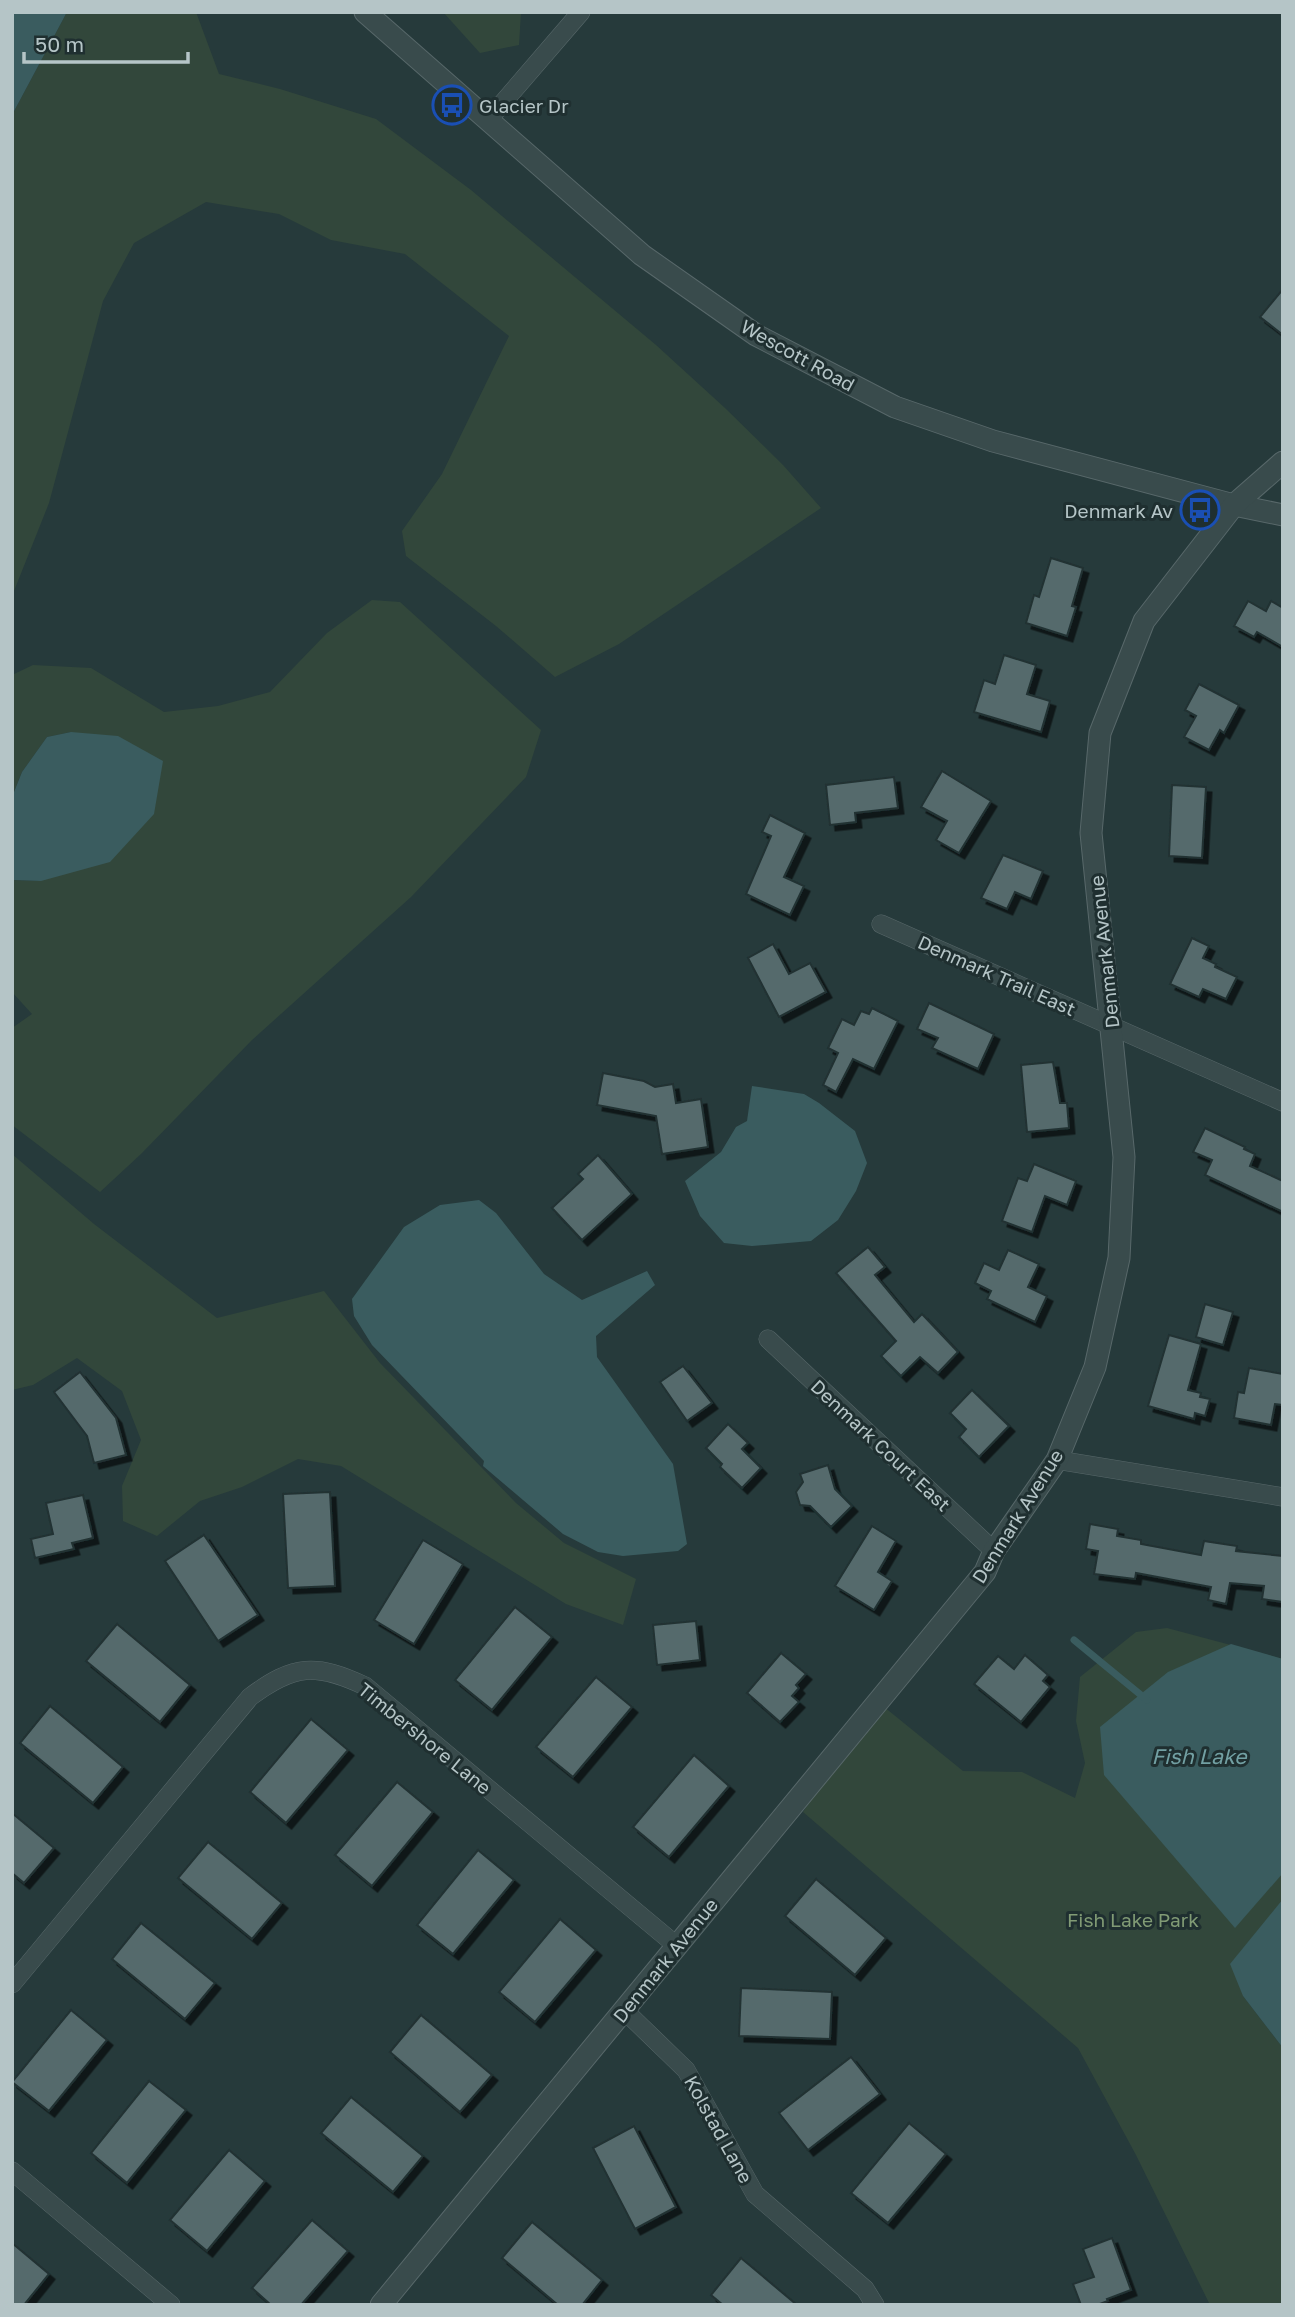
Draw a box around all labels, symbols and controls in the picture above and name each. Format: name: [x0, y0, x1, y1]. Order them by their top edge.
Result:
scale bar: [24, 21, 189, 65]
text: 50 m: [35, 31, 84, 57]
bus stop icon: Glacier Dr: [431, 84, 473, 126]
place label: Glacier Dr: [479, 94, 569, 117]
street label: Wescott Road: [737, 314, 859, 396]
bus stop icon: Denmark Av: [1179, 489, 1221, 531]
place label: Denmark Av: [1064, 499, 1173, 522]
street label: Denmark Avenue: [1085, 874, 1123, 1030]
street label: Denmark Trail East: [915, 930, 1079, 1020]
street label: Denmark Court East: [807, 1374, 955, 1516]
street label: Denmark Avenue: [967, 1445, 1067, 1587]
street label: Timbershore Lane: [354, 1677, 496, 1799]
water label: Fish Lake: [1151, 1743, 1248, 1769]
street label: Denmark Avenue: [608, 1893, 722, 2027]
park label: Fish Lake Park: [1067, 1908, 1199, 1931]
street label: Kolstad Lane: [680, 2071, 758, 2187]

